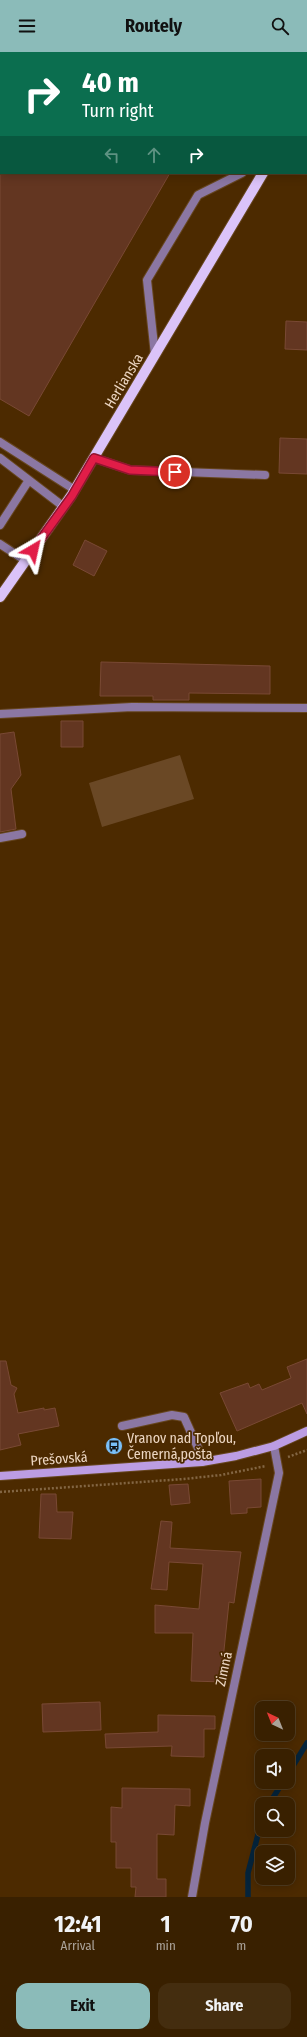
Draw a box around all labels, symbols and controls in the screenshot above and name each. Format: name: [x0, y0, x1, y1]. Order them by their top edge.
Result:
icon: menu: [16, 15, 38, 37]
text: Routely: [125, 15, 182, 37]
icon: search: [269, 15, 291, 37]
text: 40 m: [82, 66, 139, 99]
icon: right: [16, 68, 68, 120]
text: Turn right: [82, 100, 154, 122]
icon: left: [101, 144, 123, 166]
icon: ahead: [143, 144, 165, 166]
icon: right: [185, 144, 207, 166]
street label: Herlianska: [101, 350, 147, 411]
pin: [158, 455, 192, 489]
icon: arrive: [164, 461, 186, 483]
position arrow: [12, 529, 54, 571]
place label: Vranov nad Topľou, Čemerná,pošta: [127, 1430, 236, 1463]
bus stop icon: Vranov nad Topľou, Čemerná,pošta: [104, 1436, 124, 1456]
street label: Prešovská: [30, 1449, 88, 1469]
street label: Zimná: [212, 1650, 236, 1688]
north arrow: [255, 1701, 295, 1741]
map controls: [255, 1701, 295, 1885]
button: sound: [255, 1749, 295, 1789]
button: search: [255, 1797, 295, 1837]
button: layers: [255, 1845, 295, 1885]
text: 12:41: [54, 1910, 102, 1938]
text: 1: [161, 1910, 171, 1938]
text: 70: [230, 1910, 253, 1938]
text: Arrival: [61, 1938, 95, 1953]
text: min: [156, 1938, 176, 1953]
text: m: [236, 1938, 246, 1953]
button: Exit: [16, 1983, 150, 2029]
button: Share: [158, 1983, 291, 2029]

